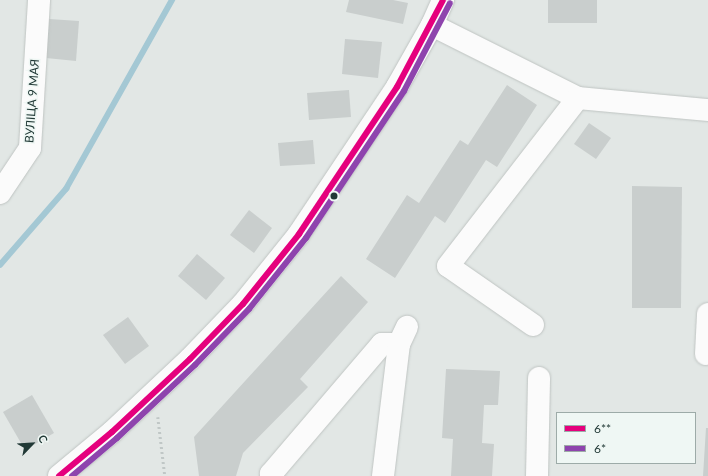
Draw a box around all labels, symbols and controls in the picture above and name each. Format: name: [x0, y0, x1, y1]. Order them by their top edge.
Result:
street label: ВУЛІЦА 9 МАЯ: [22, 58, 42, 144]
unlabelled marker: [329, 191, 339, 201]
legend: [556, 412, 696, 464]
text: 6**: [594, 421, 611, 436]
north arrow: [12, 424, 52, 464]
text: С: [36, 433, 51, 445]
text: 6*: [594, 441, 606, 456]

